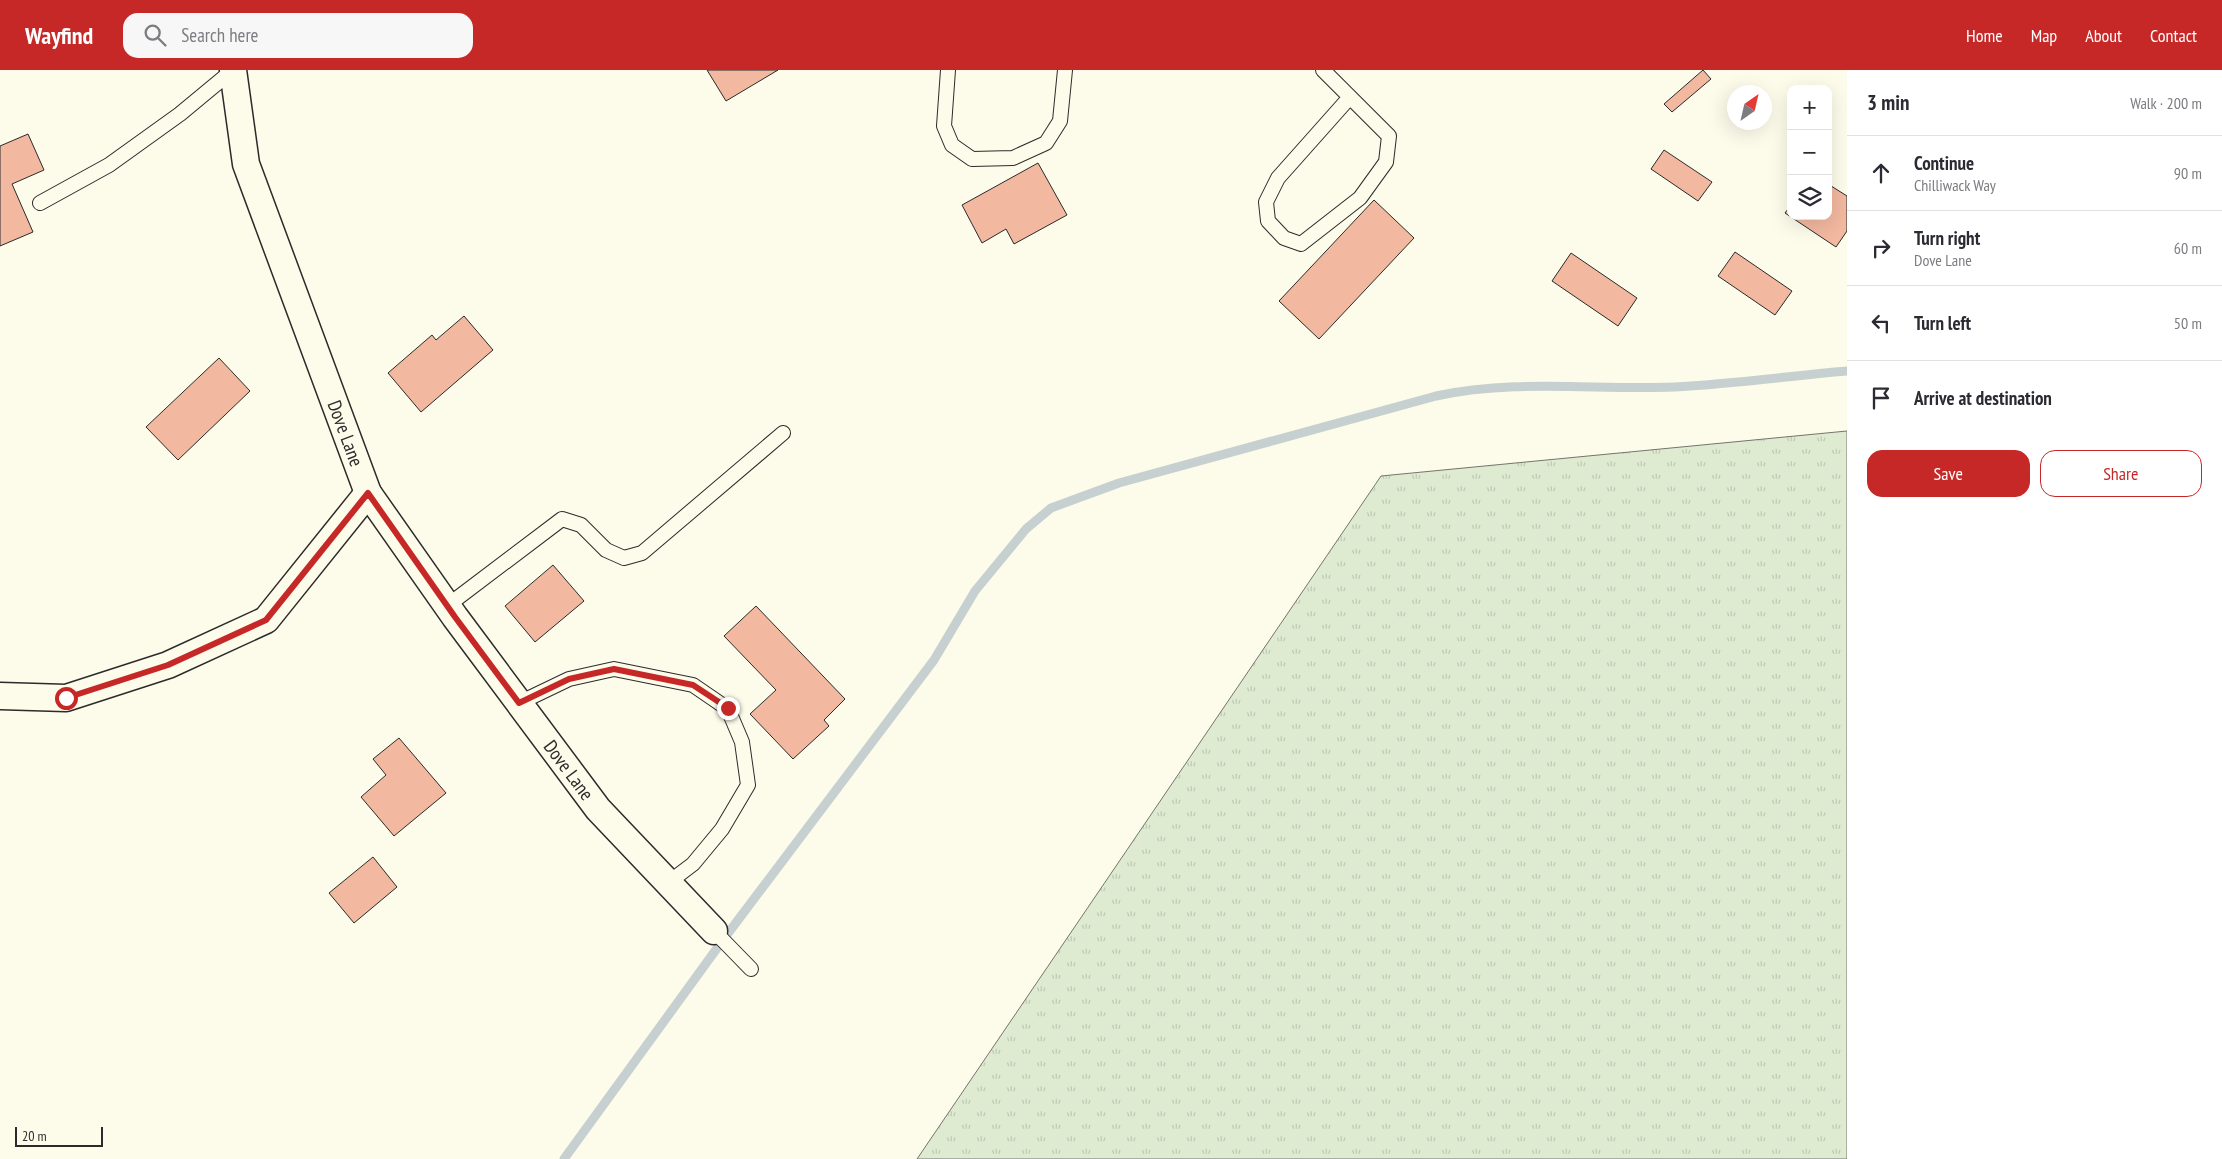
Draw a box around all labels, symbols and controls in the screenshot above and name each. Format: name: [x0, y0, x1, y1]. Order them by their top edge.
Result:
search box: [123, 13, 473, 58]
text: Wayfind: [25, 20, 93, 51]
icon: search: [141, 21, 169, 49]
text: Search here: [181, 23, 258, 47]
text: Home: [1966, 24, 2003, 47]
text: Map: [2031, 24, 2057, 47]
text: About: [2085, 24, 2122, 47]
text: Contact: [2150, 24, 2197, 47]
north arrow: [1727, 85, 1772, 130]
map controls: [1787, 85, 1832, 220]
button: +: [1787, 85, 1832, 130]
text: 3 min: [1867, 89, 1909, 116]
text: Walk · 200 m: [2130, 93, 2202, 113]
button: −: [1787, 130, 1832, 175]
text: Continue: [1914, 151, 1974, 175]
icon: ahead: [1867, 159, 1895, 187]
text: 90 m: [2174, 163, 2202, 183]
button: layers: [1787, 175, 1832, 220]
text: Chilliwack Way: [1914, 175, 1996, 195]
text: Turn right: [1914, 226, 1980, 250]
icon: right: [1867, 234, 1895, 262]
text: 60 m: [2174, 238, 2202, 258]
text: Dove Lane: [1914, 250, 1972, 270]
icon: left: [1867, 309, 1895, 337]
text: Turn left: [1914, 311, 1971, 335]
text: 50 m: [2174, 313, 2202, 333]
icon: arrive: [1867, 384, 1895, 412]
text: Arrive at destination: [1914, 386, 2052, 410]
street label: Dove Lane: [323, 397, 369, 470]
button: Save: [1867, 450, 2030, 497]
button: Share: [2040, 450, 2202, 497]
route start: [55, 687, 78, 710]
route end: [717, 697, 740, 720]
street label: Dove Lane: [539, 735, 599, 805]
scale bar: [15, 1124, 102, 1147]
text: 20 m: [22, 1127, 47, 1145]

